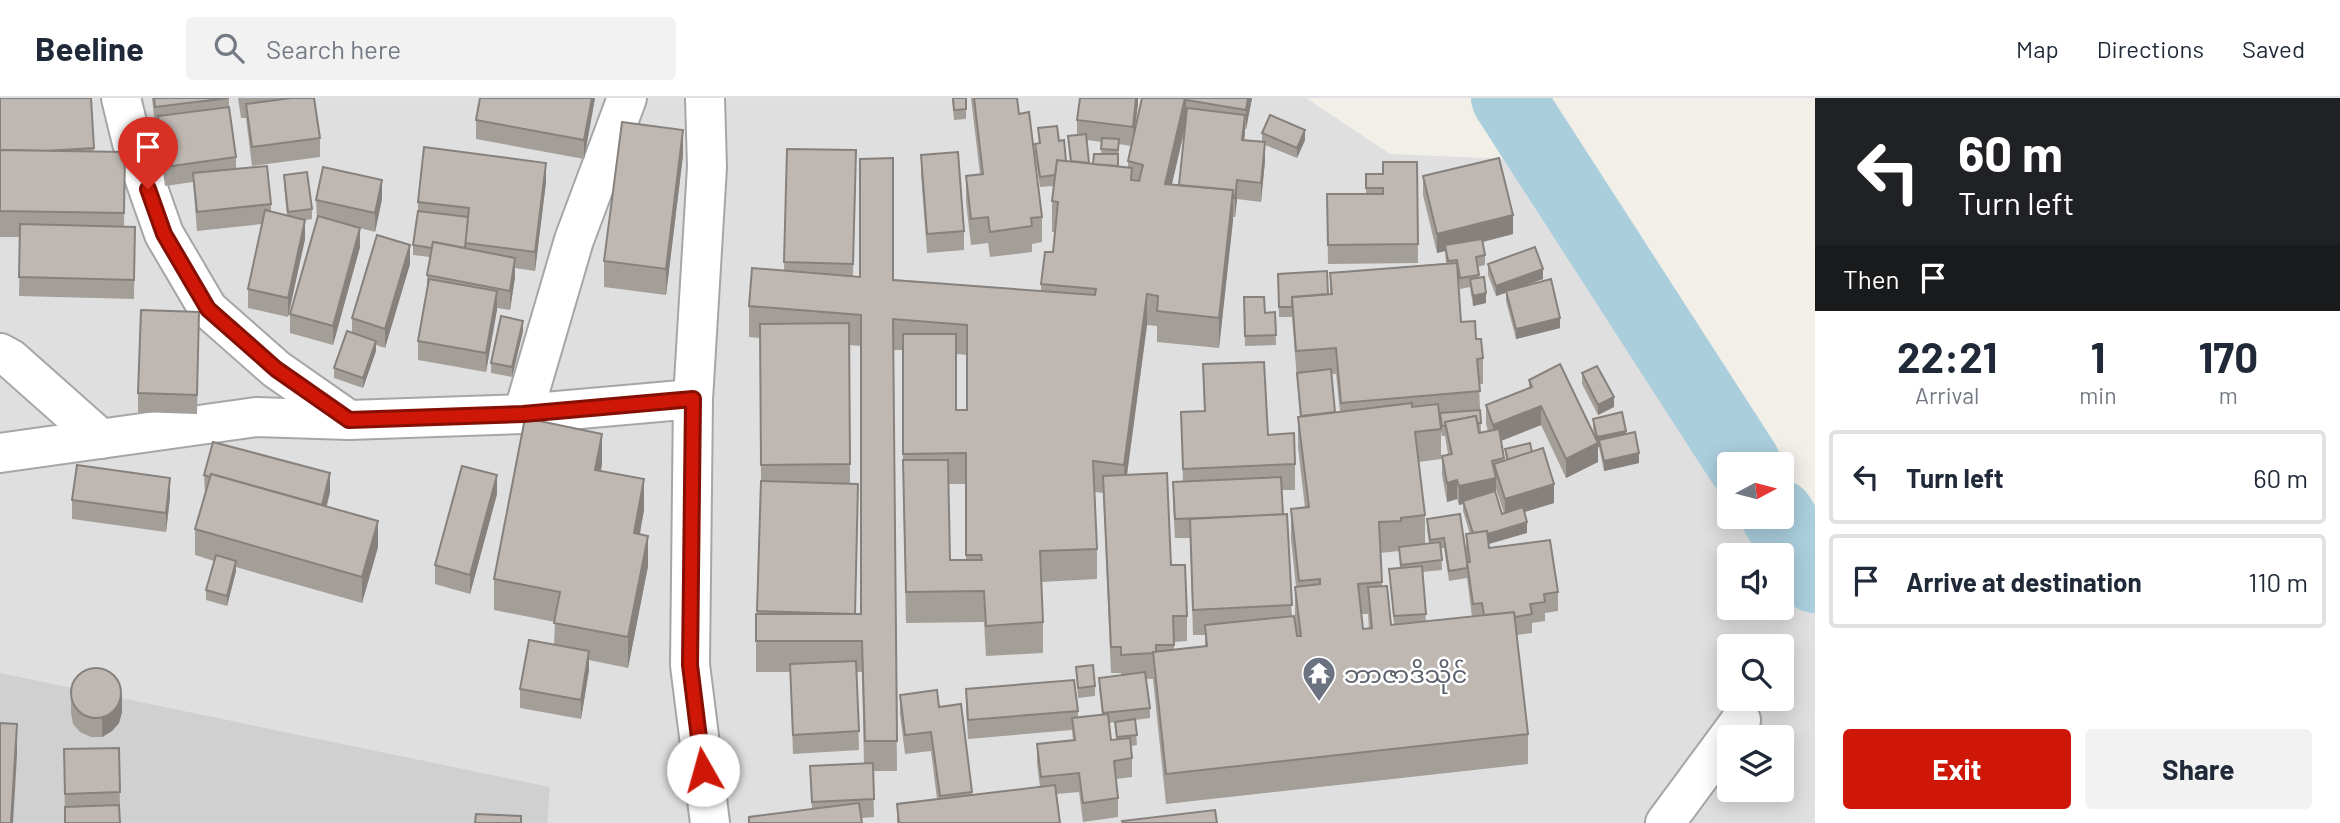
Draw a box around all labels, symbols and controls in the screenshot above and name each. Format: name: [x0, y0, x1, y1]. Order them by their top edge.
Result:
search box: [186, 17, 676, 80]
text: Beeline: [35, 28, 144, 68]
icon: search: [210, 29, 248, 67]
text: Search here: [266, 33, 401, 64]
text: Map: [2016, 34, 2059, 63]
text: Directions: [2097, 34, 2204, 63]
text: Saved: [2242, 34, 2305, 63]
pin: [118, 117, 178, 189]
text: 60 m: [1958, 123, 2063, 182]
icon: left: [1843, 126, 1934, 217]
icon: arrive: [129, 128, 167, 166]
text: Turn left: [1958, 183, 2075, 221]
icon: arrive: [1914, 259, 1952, 297]
text: Then: [1843, 263, 1900, 294]
text: 22:21: [1897, 331, 1997, 381]
text: 1: [2090, 331, 2105, 381]
text: 170: [2198, 331, 2258, 381]
text: Arrival: [1915, 381, 1979, 409]
text: min: [2079, 381, 2117, 409]
text: m: [2219, 381, 2238, 409]
north arrow: [1717, 452, 1794, 528]
map controls: [1717, 452, 1794, 802]
icon: left: [1847, 458, 1885, 496]
text: Turn left: [1906, 462, 2004, 493]
text: 60 m: [2253, 462, 2308, 493]
button: sound: [1717, 543, 1794, 620]
icon: arrive: [1847, 562, 1885, 600]
text: Arrive at destination: [1906, 566, 2142, 597]
text: 110 m: [2248, 566, 2308, 597]
button: search: [1717, 634, 1794, 711]
temple icon: ဘာဇာဒိသိုင်: [1300, 654, 1338, 703]
place label: ဘာဇာဒိသိုင်: [1344, 659, 1467, 694]
button: layers: [1717, 725, 1794, 802]
button: Exit: [1843, 729, 2071, 809]
button: Share: [2085, 729, 2312, 809]
position arrow: [666, 733, 740, 807]

